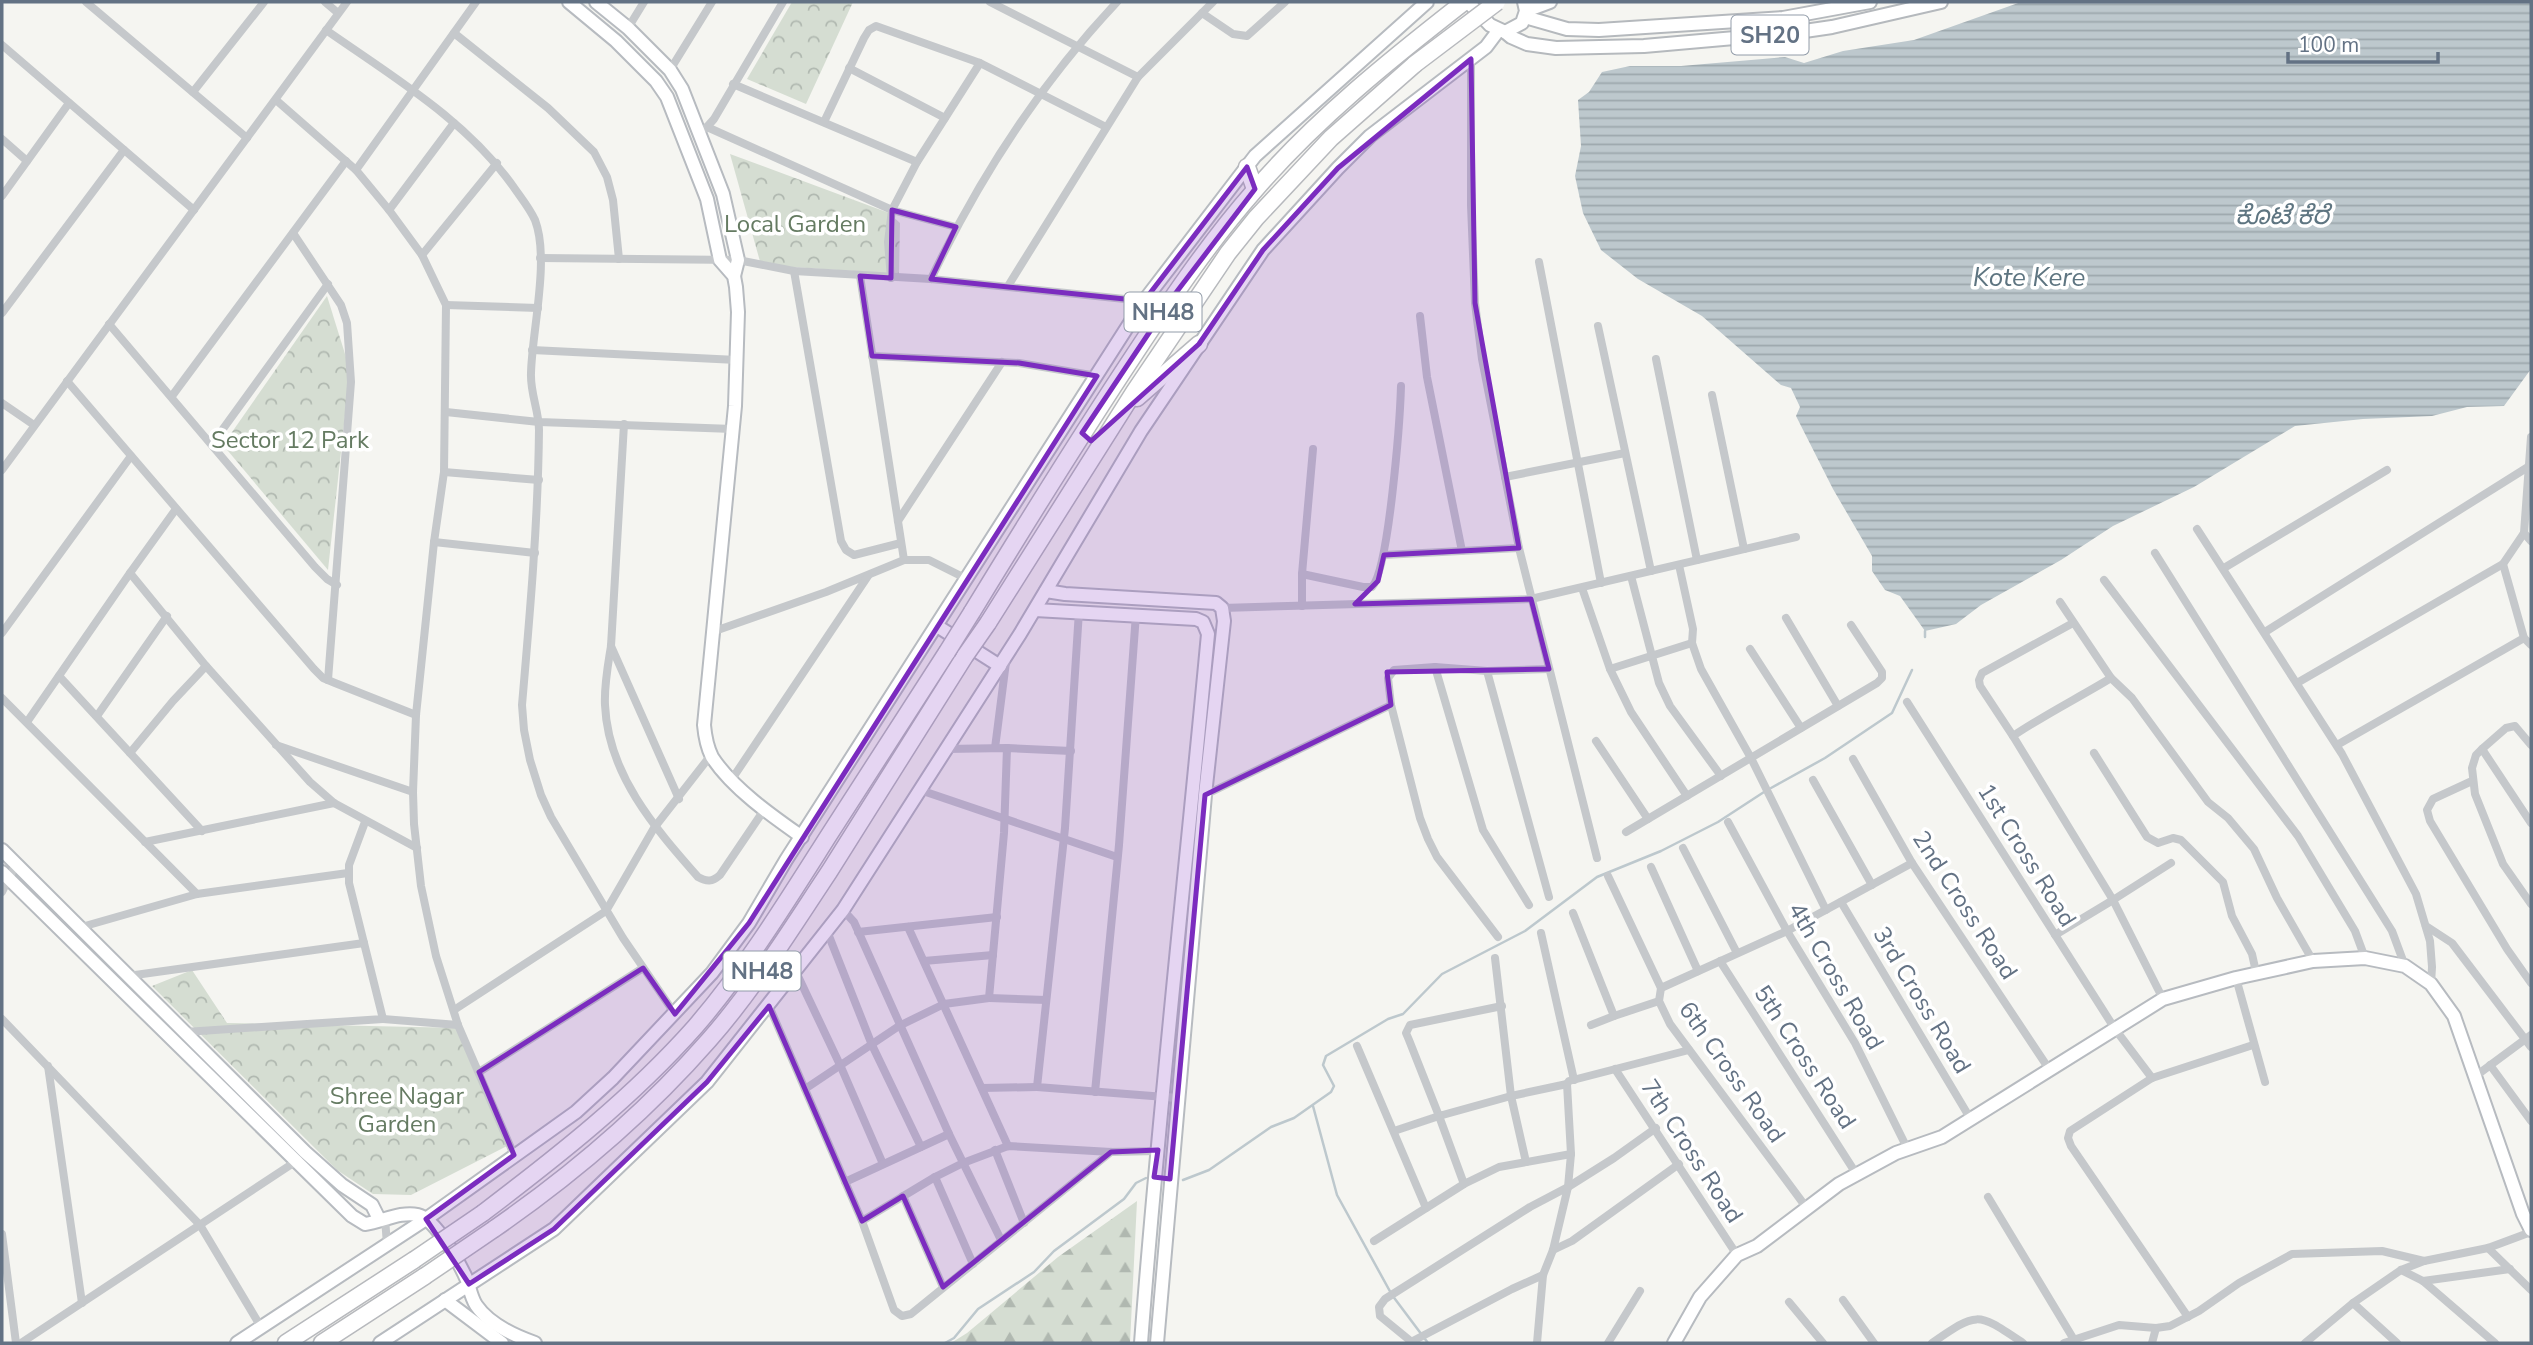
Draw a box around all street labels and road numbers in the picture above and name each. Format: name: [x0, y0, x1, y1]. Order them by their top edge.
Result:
road number: SH20: [1732, 16, 1809, 54]
road number: NH48: [1124, 292, 1202, 332]
street label: 1st Cross Road: [1970, 777, 2084, 933]
street label: 2nd Cross Road: [1905, 824, 2025, 986]
street label: 4th Cross Road: [1781, 896, 1891, 1056]
street label: 3rd Cross Road: [1866, 921, 1978, 1079]
road number: NH48: [724, 952, 800, 990]
street label: 5th Cross Road: [1746, 979, 1864, 1135]
street label: 6th Cross Road: [1671, 995, 1793, 1149]
street label: 7th Cross Road: [1633, 1073, 1751, 1229]

